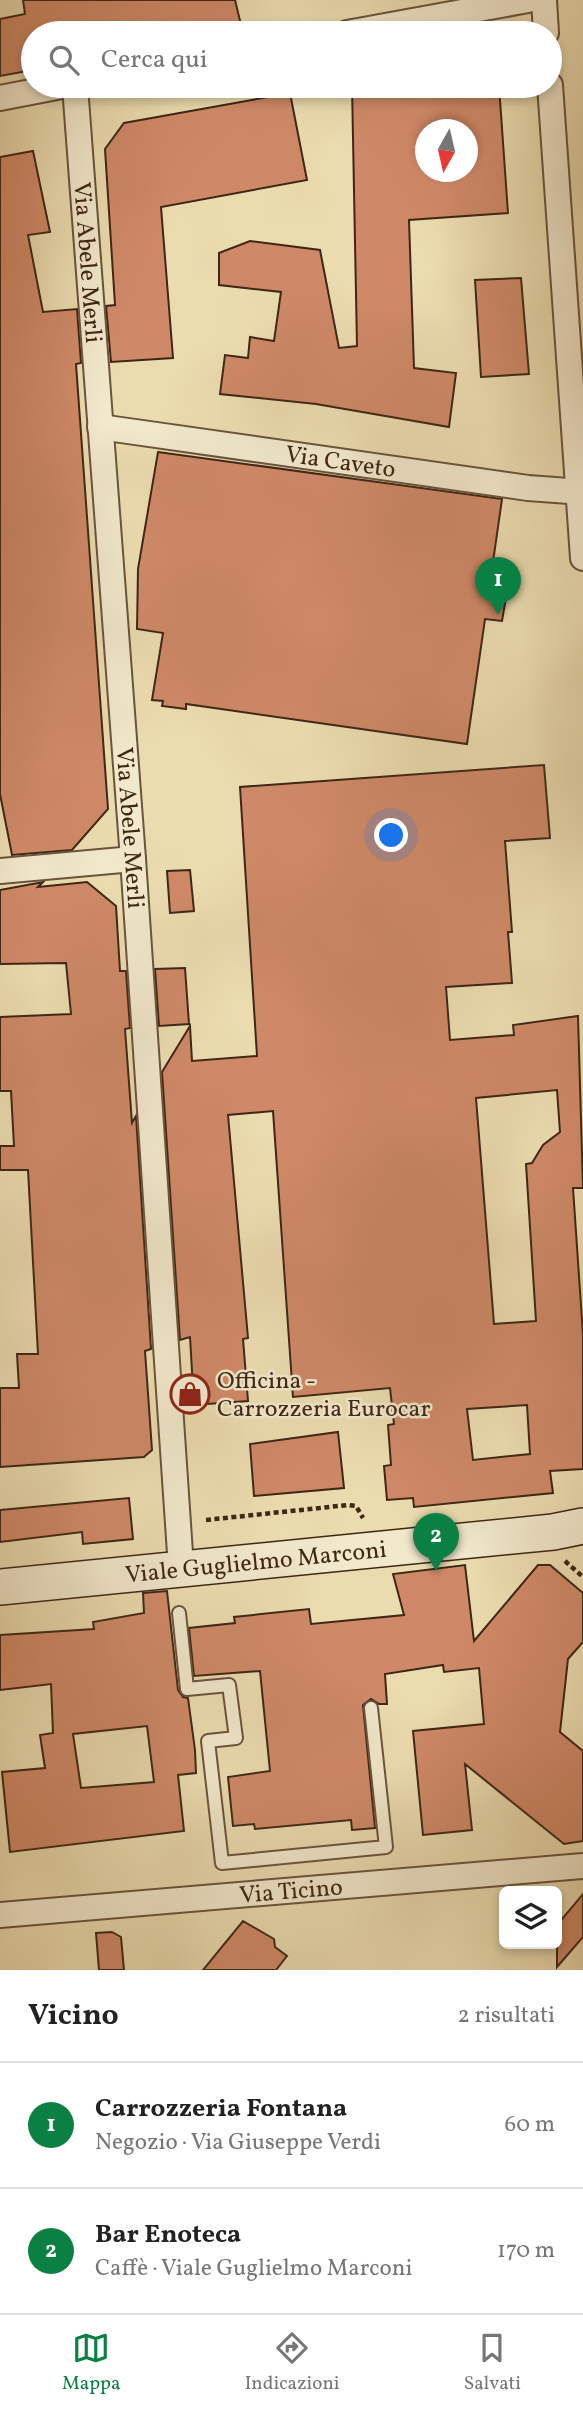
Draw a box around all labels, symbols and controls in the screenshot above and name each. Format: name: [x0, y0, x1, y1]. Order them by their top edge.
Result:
search box: [21, 21, 562, 98]
icon: search: [45, 41, 83, 79]
text: Cerca qui: [101, 42, 208, 78]
north arrow: [415, 119, 478, 182]
street label: Via Abele Merli: [63, 181, 109, 345]
street label: Via Caveto: [283, 439, 398, 488]
pin: 1: [475, 557, 521, 615]
street label: Via Abele Merli: [106, 746, 151, 910]
your location: [374, 818, 408, 852]
place label: Officina - Carrozzeria Eurocar: [217, 1365, 430, 1427]
shop icon: Officina - Carrozzeria Eurocar: [169, 1373, 211, 1415]
pin: 2: [413, 1513, 459, 1571]
street label: Viale Guglielmo Marconi: [124, 1534, 388, 1593]
street label: Via Ticino: [238, 1871, 344, 1914]
map controls: [499, 1886, 562, 1949]
button: layers: [499, 1886, 562, 1949]
text: Vicino: [28, 1995, 119, 2037]
text: 2 risultati: [458, 2000, 555, 2032]
text: Carrozzeria Fontana: [95, 2091, 347, 2127]
text: 1: [46, 2109, 56, 2141]
text: 60 m: [505, 2109, 555, 2141]
text: Negozio · Via Giuseppe Verdi: [95, 2127, 381, 2159]
text: Bar Enoteca: [95, 2217, 241, 2253]
text: 2: [45, 2235, 57, 2267]
text: 170 m: [497, 2235, 555, 2267]
text: Caffè · Viale Guglielmo Marconi: [95, 2253, 412, 2285]
tab: Mappa: [62, 2329, 120, 2397]
tab: Indicazioni: [245, 2329, 340, 2397]
tab: Salvati: [464, 2329, 521, 2397]

